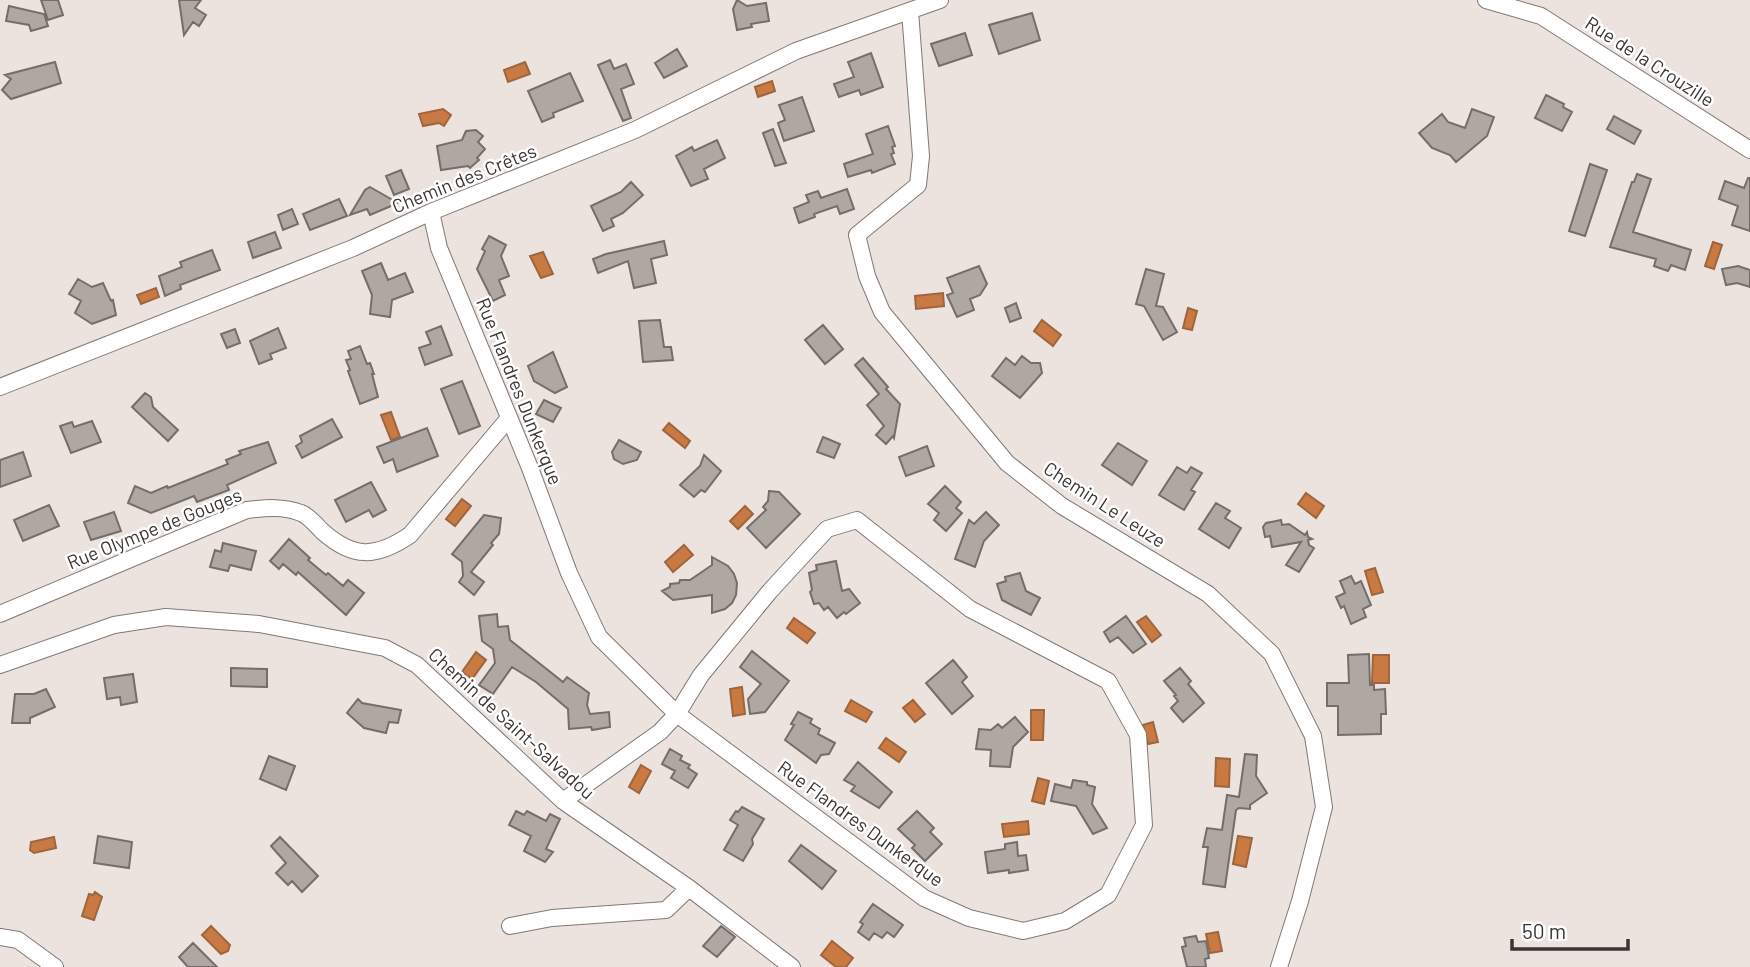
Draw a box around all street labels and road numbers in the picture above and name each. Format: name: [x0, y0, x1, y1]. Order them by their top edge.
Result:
street label: Rue de la Crouzille: [1581, 11, 1719, 111]
street label: Chemin des Crêtes: [388, 139, 540, 217]
street label: Rue Flandres Dunkerque: [472, 294, 568, 488]
street label: Chemin Le Leuze: [1040, 456, 1170, 552]
street label: Rue Olympe de Gouges: [63, 482, 245, 574]
street label: Chemin de Saint-Salvadou: [424, 642, 600, 804]
street label: Rue Flandres Dunkerque: [774, 755, 948, 891]

